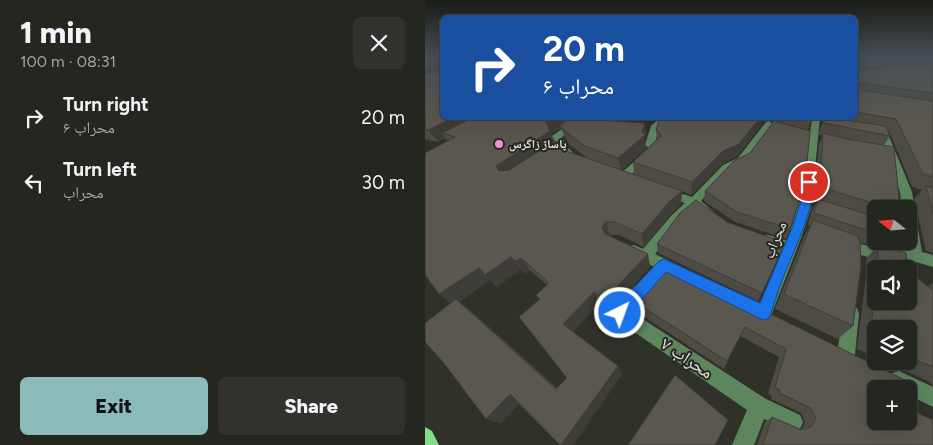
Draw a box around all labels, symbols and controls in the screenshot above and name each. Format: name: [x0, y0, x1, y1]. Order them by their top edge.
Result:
text: 1 min: [20, 14, 92, 51]
button: close: [353, 17, 405, 69]
text: 20 m: [543, 28, 625, 70]
icon: right: [460, 35, 525, 100]
text: 100 m · 08:31: [20, 52, 116, 71]
text: محراب ۶: [543, 73, 614, 100]
text: Turn right: [63, 93, 149, 116]
icon: right: [20, 104, 48, 132]
text: 20 m: [361, 106, 405, 129]
text: محراب ۶: [63, 118, 115, 137]
place label: پاساژ زاگرس: [509, 137, 567, 152]
marker: پاساژ زاگرس: [493, 138, 505, 150]
text: Turn left: [63, 158, 137, 181]
pin: [788, 161, 830, 203]
icon: arrive: [795, 168, 823, 196]
icon: left: [20, 169, 48, 197]
text: 30 m: [362, 171, 405, 194]
text: محراب: [63, 183, 104, 202]
north arrow: [867, 200, 917, 250]
map controls: [867, 200, 917, 430]
street label: محراب: [760, 219, 791, 261]
button: sound: [867, 260, 917, 310]
position arrow: [593, 286, 645, 338]
button: layers: [867, 320, 917, 370]
street label: محراب ۷: [657, 333, 717, 383]
button: Exit: [20, 377, 208, 435]
button: Share: [218, 377, 405, 435]
button: +: [867, 380, 917, 430]

